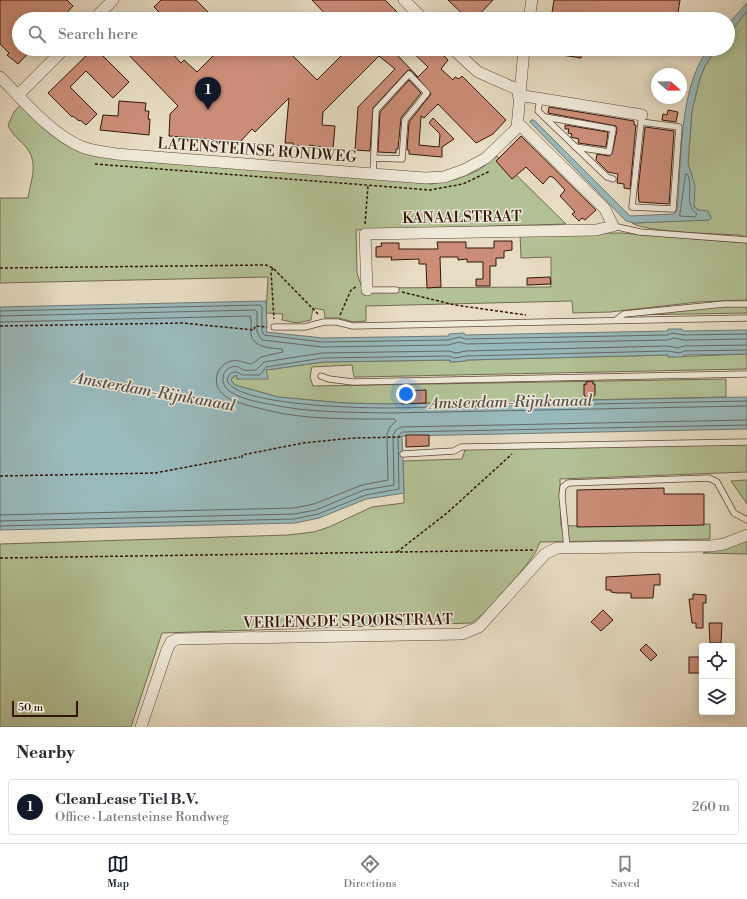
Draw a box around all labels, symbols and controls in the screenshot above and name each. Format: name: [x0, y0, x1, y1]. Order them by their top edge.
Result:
search box: [12, 12, 735, 56]
icon: search: [26, 23, 48, 45]
text: Search here: [58, 25, 138, 44]
north arrow: [651, 68, 687, 104]
pin: 1: [195, 77, 221, 110]
street label: LATENSTEINSE RONDWEG: [157, 134, 357, 167]
street label: KANAALSTRAAT: [402, 207, 522, 228]
water label: Amsterdam-Rijnkanaal: [71, 368, 238, 416]
your location: [396, 384, 416, 404]
water label: Amsterdam-Rijnkanaal: [427, 391, 594, 413]
street label: VERLENGDE SPOORSTRAAT: [242, 610, 454, 633]
map controls: [699, 643, 735, 715]
button: locate: [699, 643, 735, 679]
button: layers: [699, 679, 735, 715]
scale bar: [12, 699, 78, 718]
text: 50 m: [18, 701, 43, 715]
text: Nearby: [16, 742, 75, 764]
text: CleanLease Tiel B.V.: [55, 790, 199, 809]
text: 1: [27, 799, 33, 815]
text: 260 m: [692, 799, 730, 815]
text: Office · Latensteinse Rondweg: [55, 809, 229, 825]
tab: Map: [107, 853, 129, 891]
tab: Directions: [344, 853, 397, 891]
tab: Saved: [611, 853, 640, 891]

